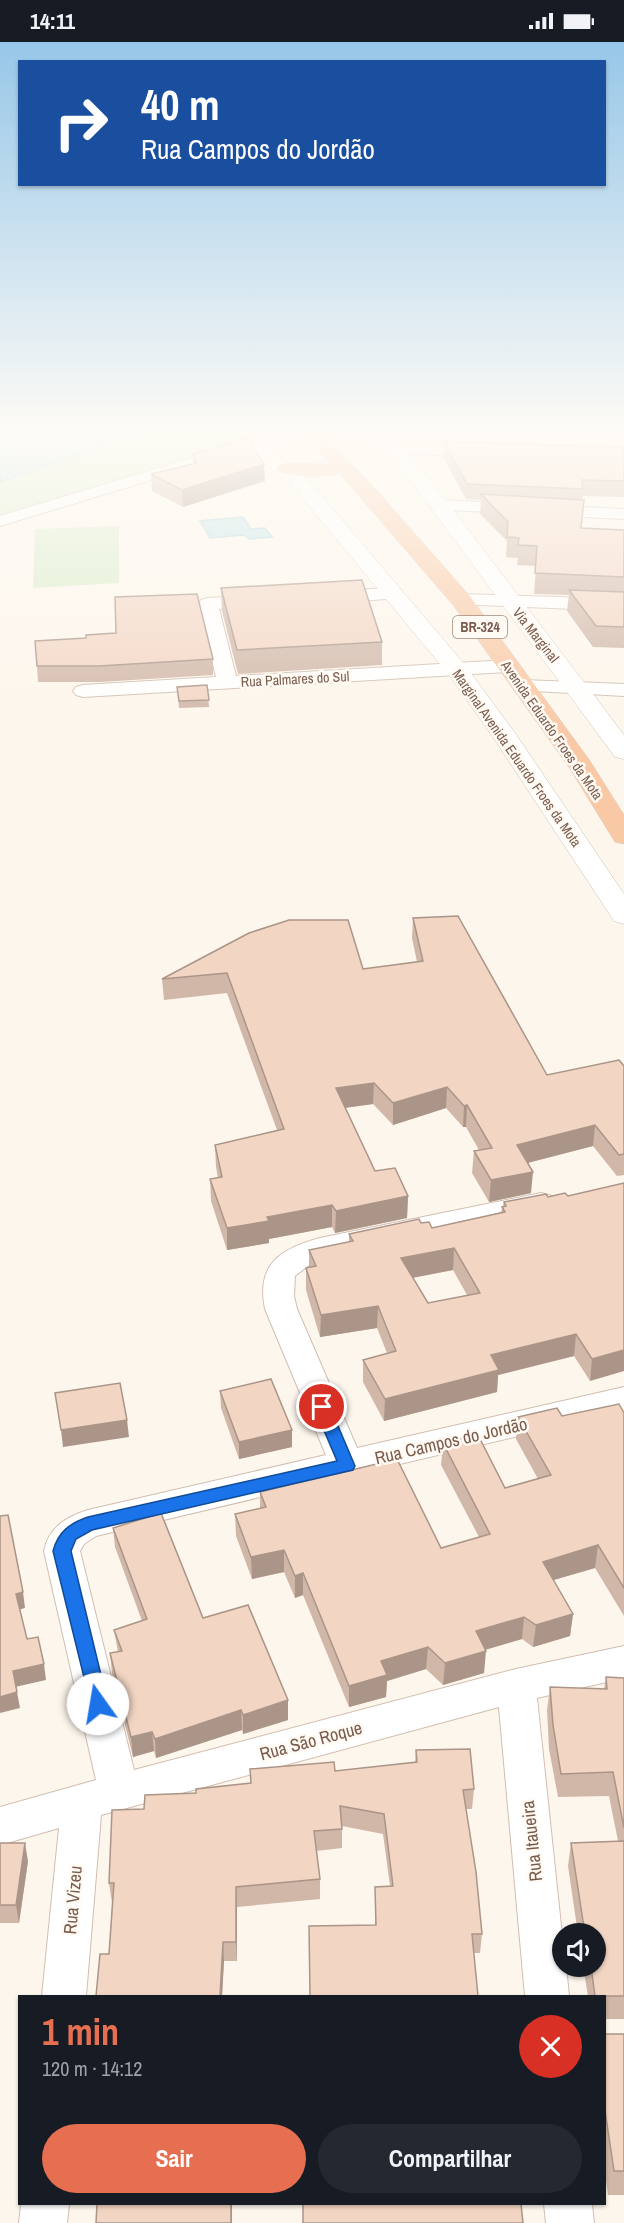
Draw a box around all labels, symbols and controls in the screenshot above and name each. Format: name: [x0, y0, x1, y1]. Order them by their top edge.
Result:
text: 14:11: [30, 6, 75, 36]
text: 40 m: [141, 77, 220, 133]
icon: right: [42, 84, 120, 162]
text: Rua Campos do Jordão: [141, 131, 375, 167]
street label: Via Marginal: [509, 604, 563, 666]
road number: BR-324: [453, 616, 507, 638]
street label: Avenida Eduardo Froes da Mota: [497, 656, 607, 804]
street label: Marginal Avenida Eduardo Froes da Mota: [449, 666, 586, 851]
street label: Rua Palmares do Sul: [240, 667, 350, 691]
pin: [296, 1381, 347, 1432]
icon: arrive: [305, 1390, 338, 1423]
street label: Rua Campos do Jordão: [372, 1411, 530, 1470]
position arrow: [66, 1672, 130, 1736]
street label: Rua São Roque: [257, 1715, 365, 1766]
street label: Rua Itaueira: [515, 1799, 548, 1883]
street label: Rua Vizeu: [57, 1865, 88, 1935]
map controls: [552, 1923, 606, 1977]
button: sound: [552, 1923, 606, 1977]
text: 1 min: [42, 2008, 119, 2056]
button: close: [519, 2015, 582, 2078]
text: 120 m · 14:12: [42, 2055, 142, 2082]
button: Sair: [42, 2124, 306, 2193]
button: Compartilhar: [318, 2124, 582, 2193]

